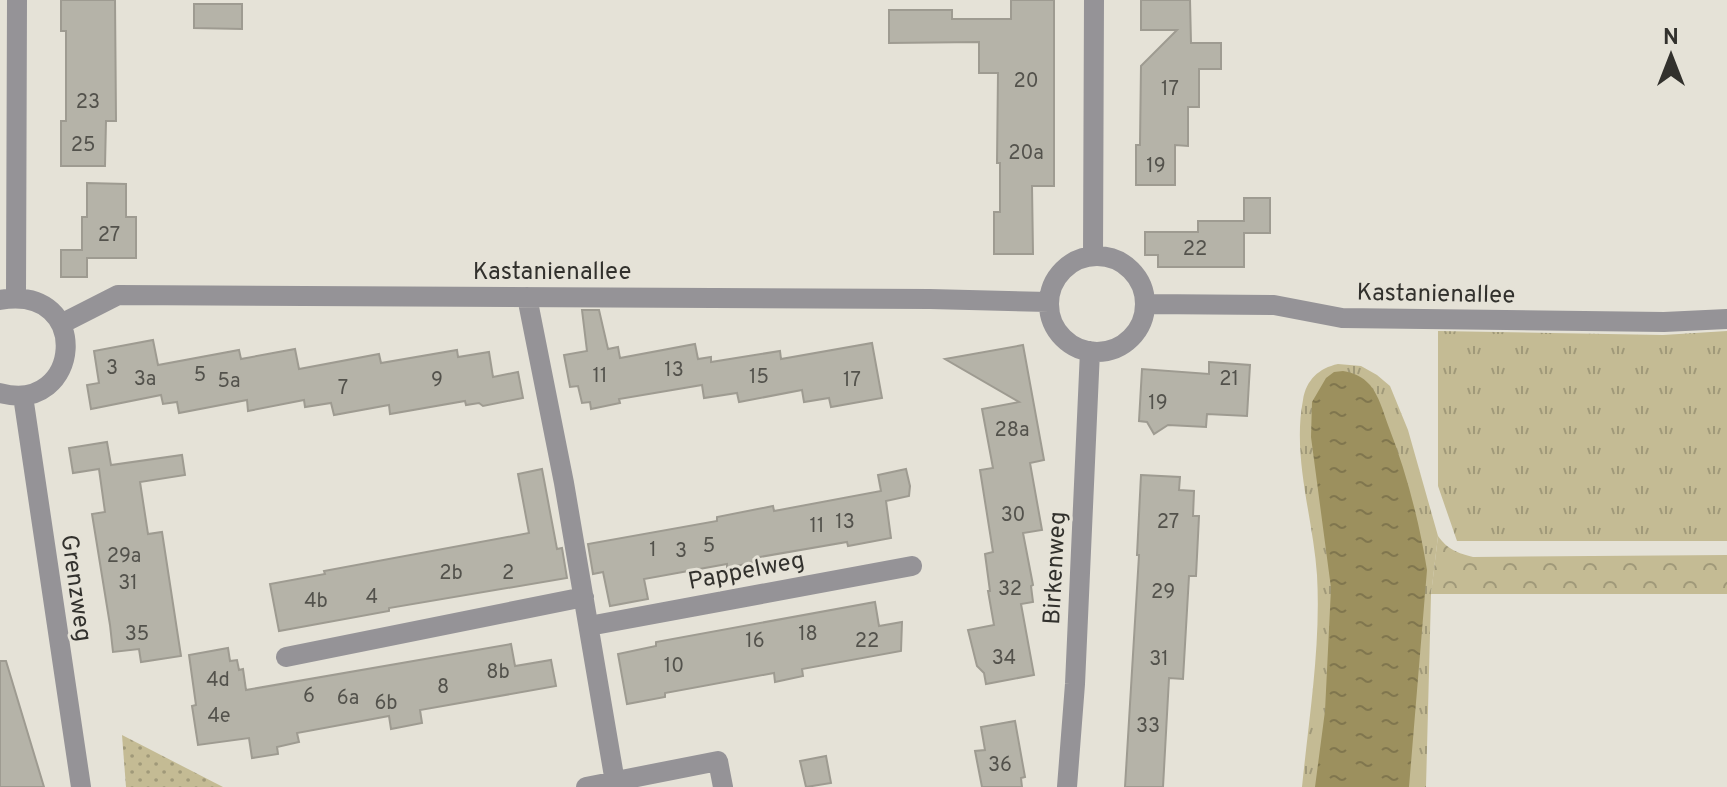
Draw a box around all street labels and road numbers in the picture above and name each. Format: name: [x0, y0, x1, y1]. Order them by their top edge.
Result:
street label: Kastanienallee: [473, 258, 631, 288]
street label: Kastanienallee: [1356, 279, 1516, 311]
street label: Birkenweg: [1038, 511, 1074, 625]
street label: Grenzweg: [53, 533, 97, 644]
street label: Pappelweg: [686, 546, 807, 598]

